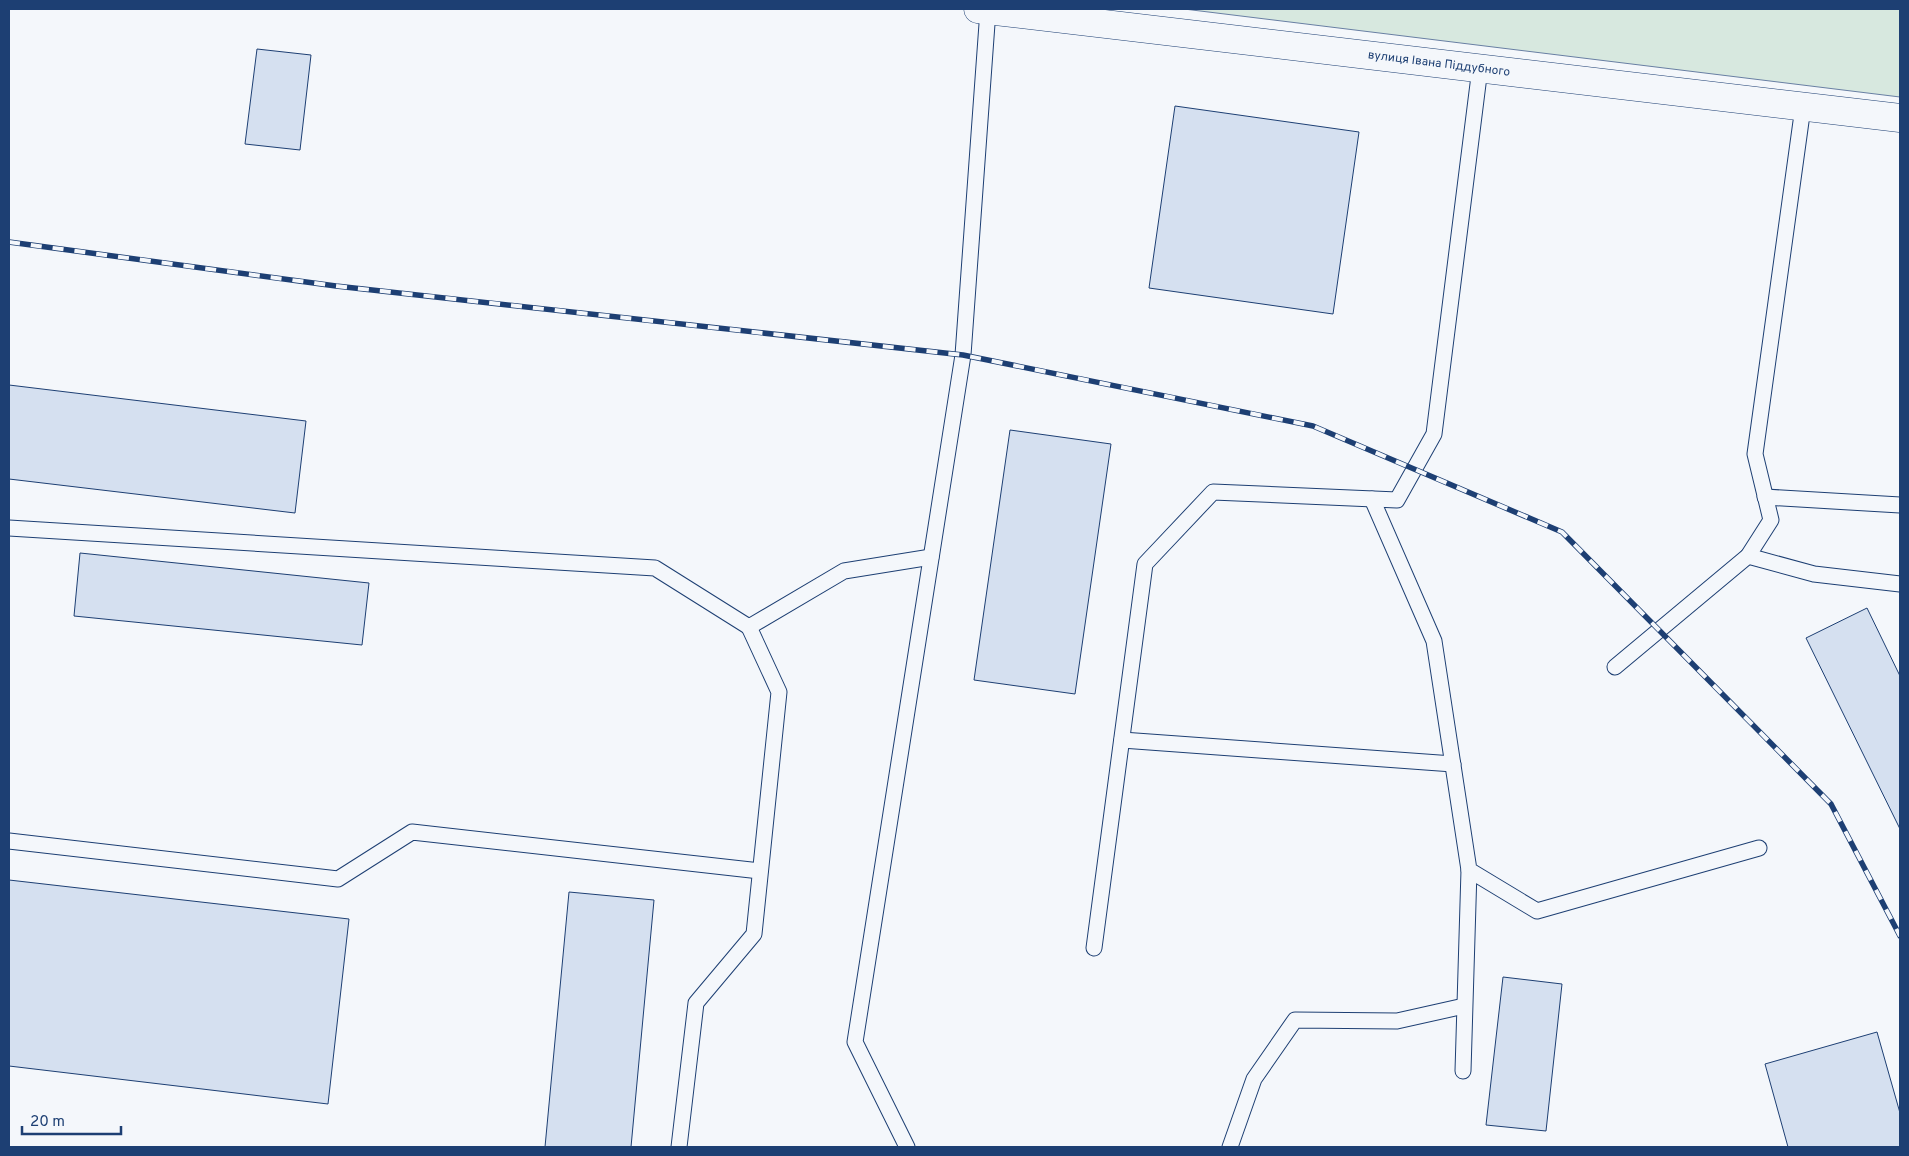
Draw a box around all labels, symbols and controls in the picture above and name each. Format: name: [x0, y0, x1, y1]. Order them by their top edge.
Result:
street label: вулиця Івана Піддубного: [1367, 47, 1511, 81]
scale bar: [22, 1104, 121, 1136]
text: 20 m: [30, 1113, 65, 1132]

